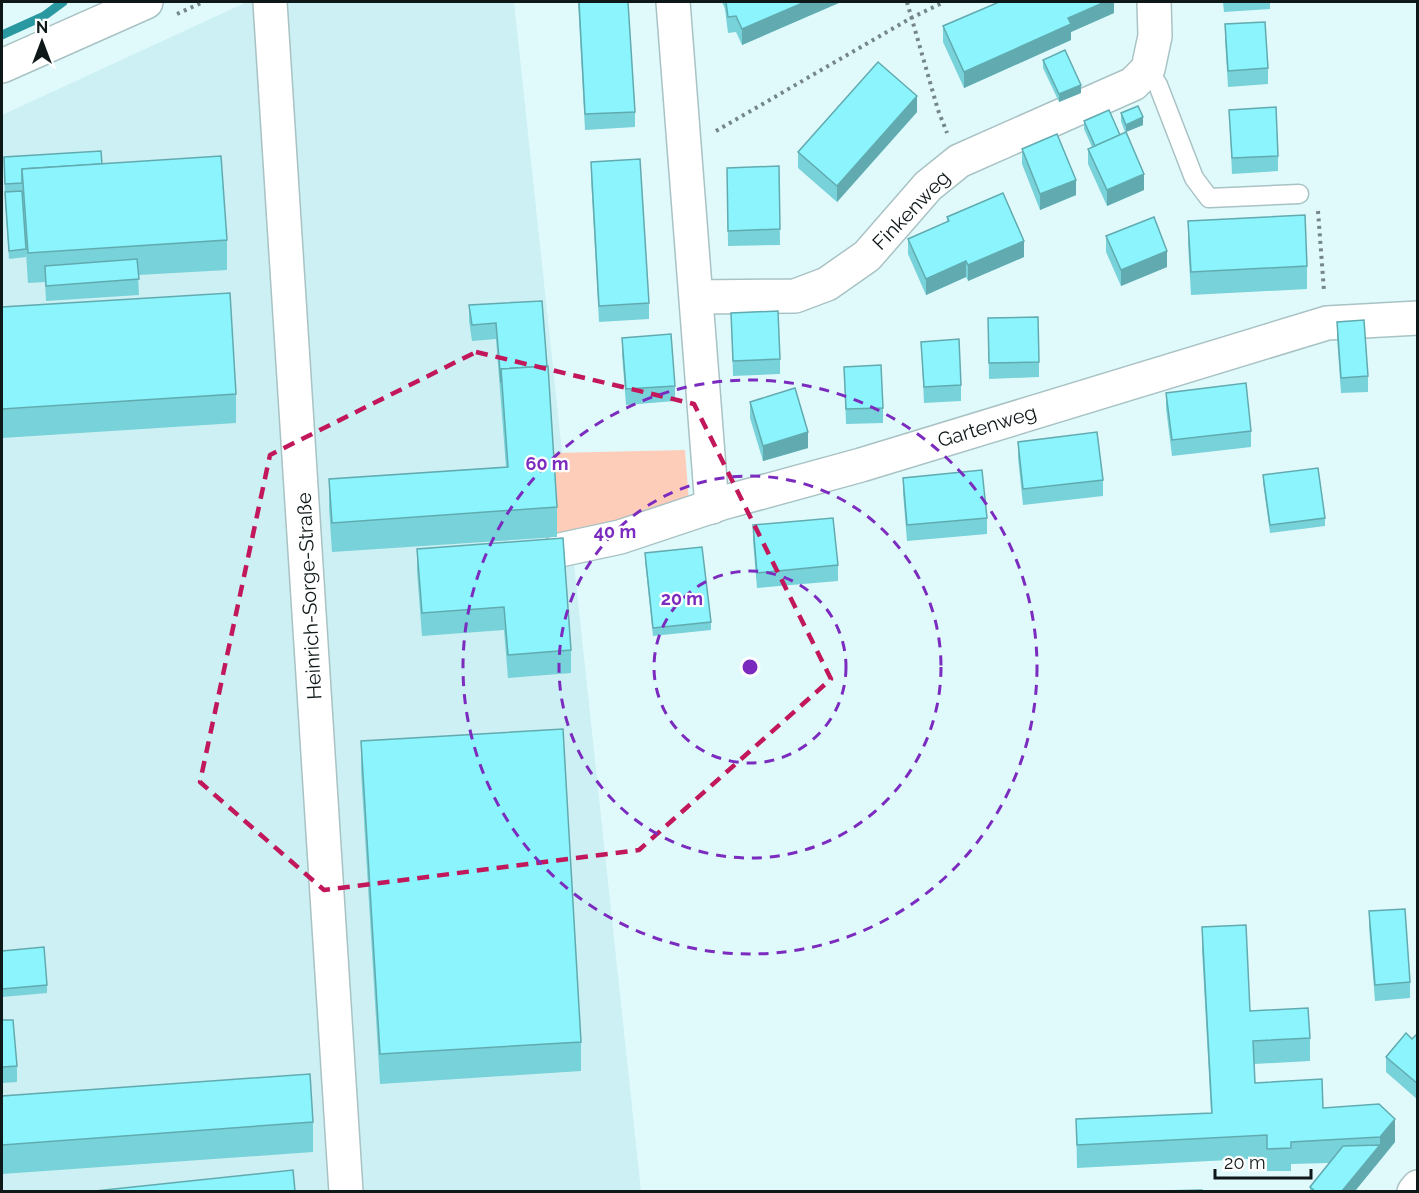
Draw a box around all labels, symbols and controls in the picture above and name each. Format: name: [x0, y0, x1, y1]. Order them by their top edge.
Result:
north arrow: [12, 12, 72, 72]
text: N: [36, 18, 48, 37]
street label: Finkenweg: [867, 165, 955, 255]
street label: Gartenweg: [935, 400, 1039, 452]
text: 60 m: [525, 453, 569, 474]
street label: Heinrich-Sorge-Straße: [292, 492, 326, 700]
text: 40 m: [594, 521, 636, 542]
text: 20 m: [661, 588, 703, 609]
centre of rings: [740, 657, 760, 677]
scale bar: [1215, 1142, 1311, 1180]
text: 20 m: [1224, 1152, 1266, 1173]

